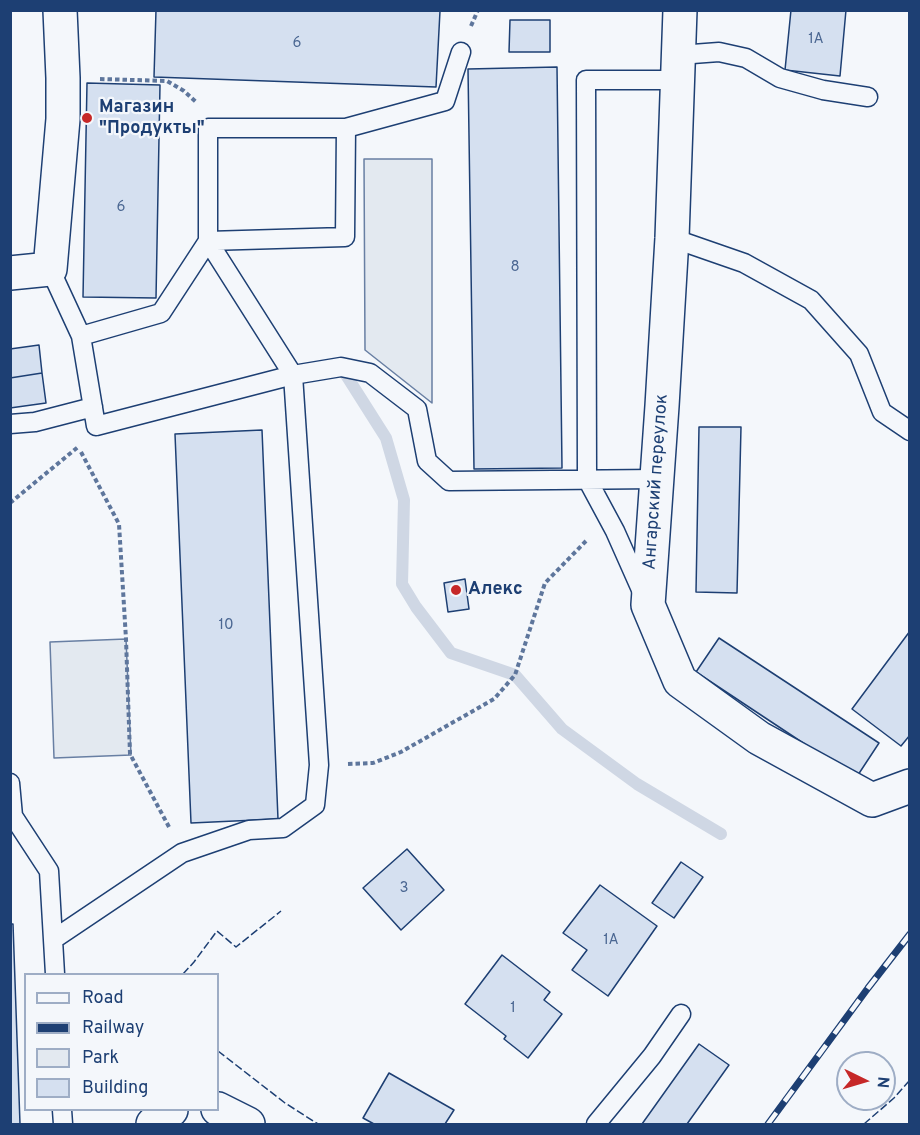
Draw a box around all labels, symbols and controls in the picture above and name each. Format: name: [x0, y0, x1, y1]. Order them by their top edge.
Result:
house number: 1А: [808, 31, 824, 49]
house number: 6: [293, 35, 301, 53]
place label: Магазин "Продукты": [99, 97, 205, 140]
marker: Магазин "Продукты": [80, 111, 94, 125]
house number: 6: [117, 199, 125, 217]
house number: 8: [510, 259, 520, 277]
street label: Ангарский переулок: [640, 393, 674, 571]
place label: Алекс: [468, 579, 523, 601]
marker: Алекс: [449, 583, 463, 597]
house number: 10: [218, 617, 234, 635]
house number: 3: [399, 880, 409, 898]
house number: 1А: [603, 932, 619, 950]
legend: [24, 973, 219, 1111]
text: Road: [82, 987, 124, 1010]
house number: 1: [510, 1000, 516, 1018]
text: Railway: [82, 1017, 144, 1040]
text: Park: [82, 1047, 119, 1070]
north arrow: [836, 1051, 896, 1111]
text: N: [871, 1076, 892, 1089]
text: Building: [82, 1077, 148, 1100]

